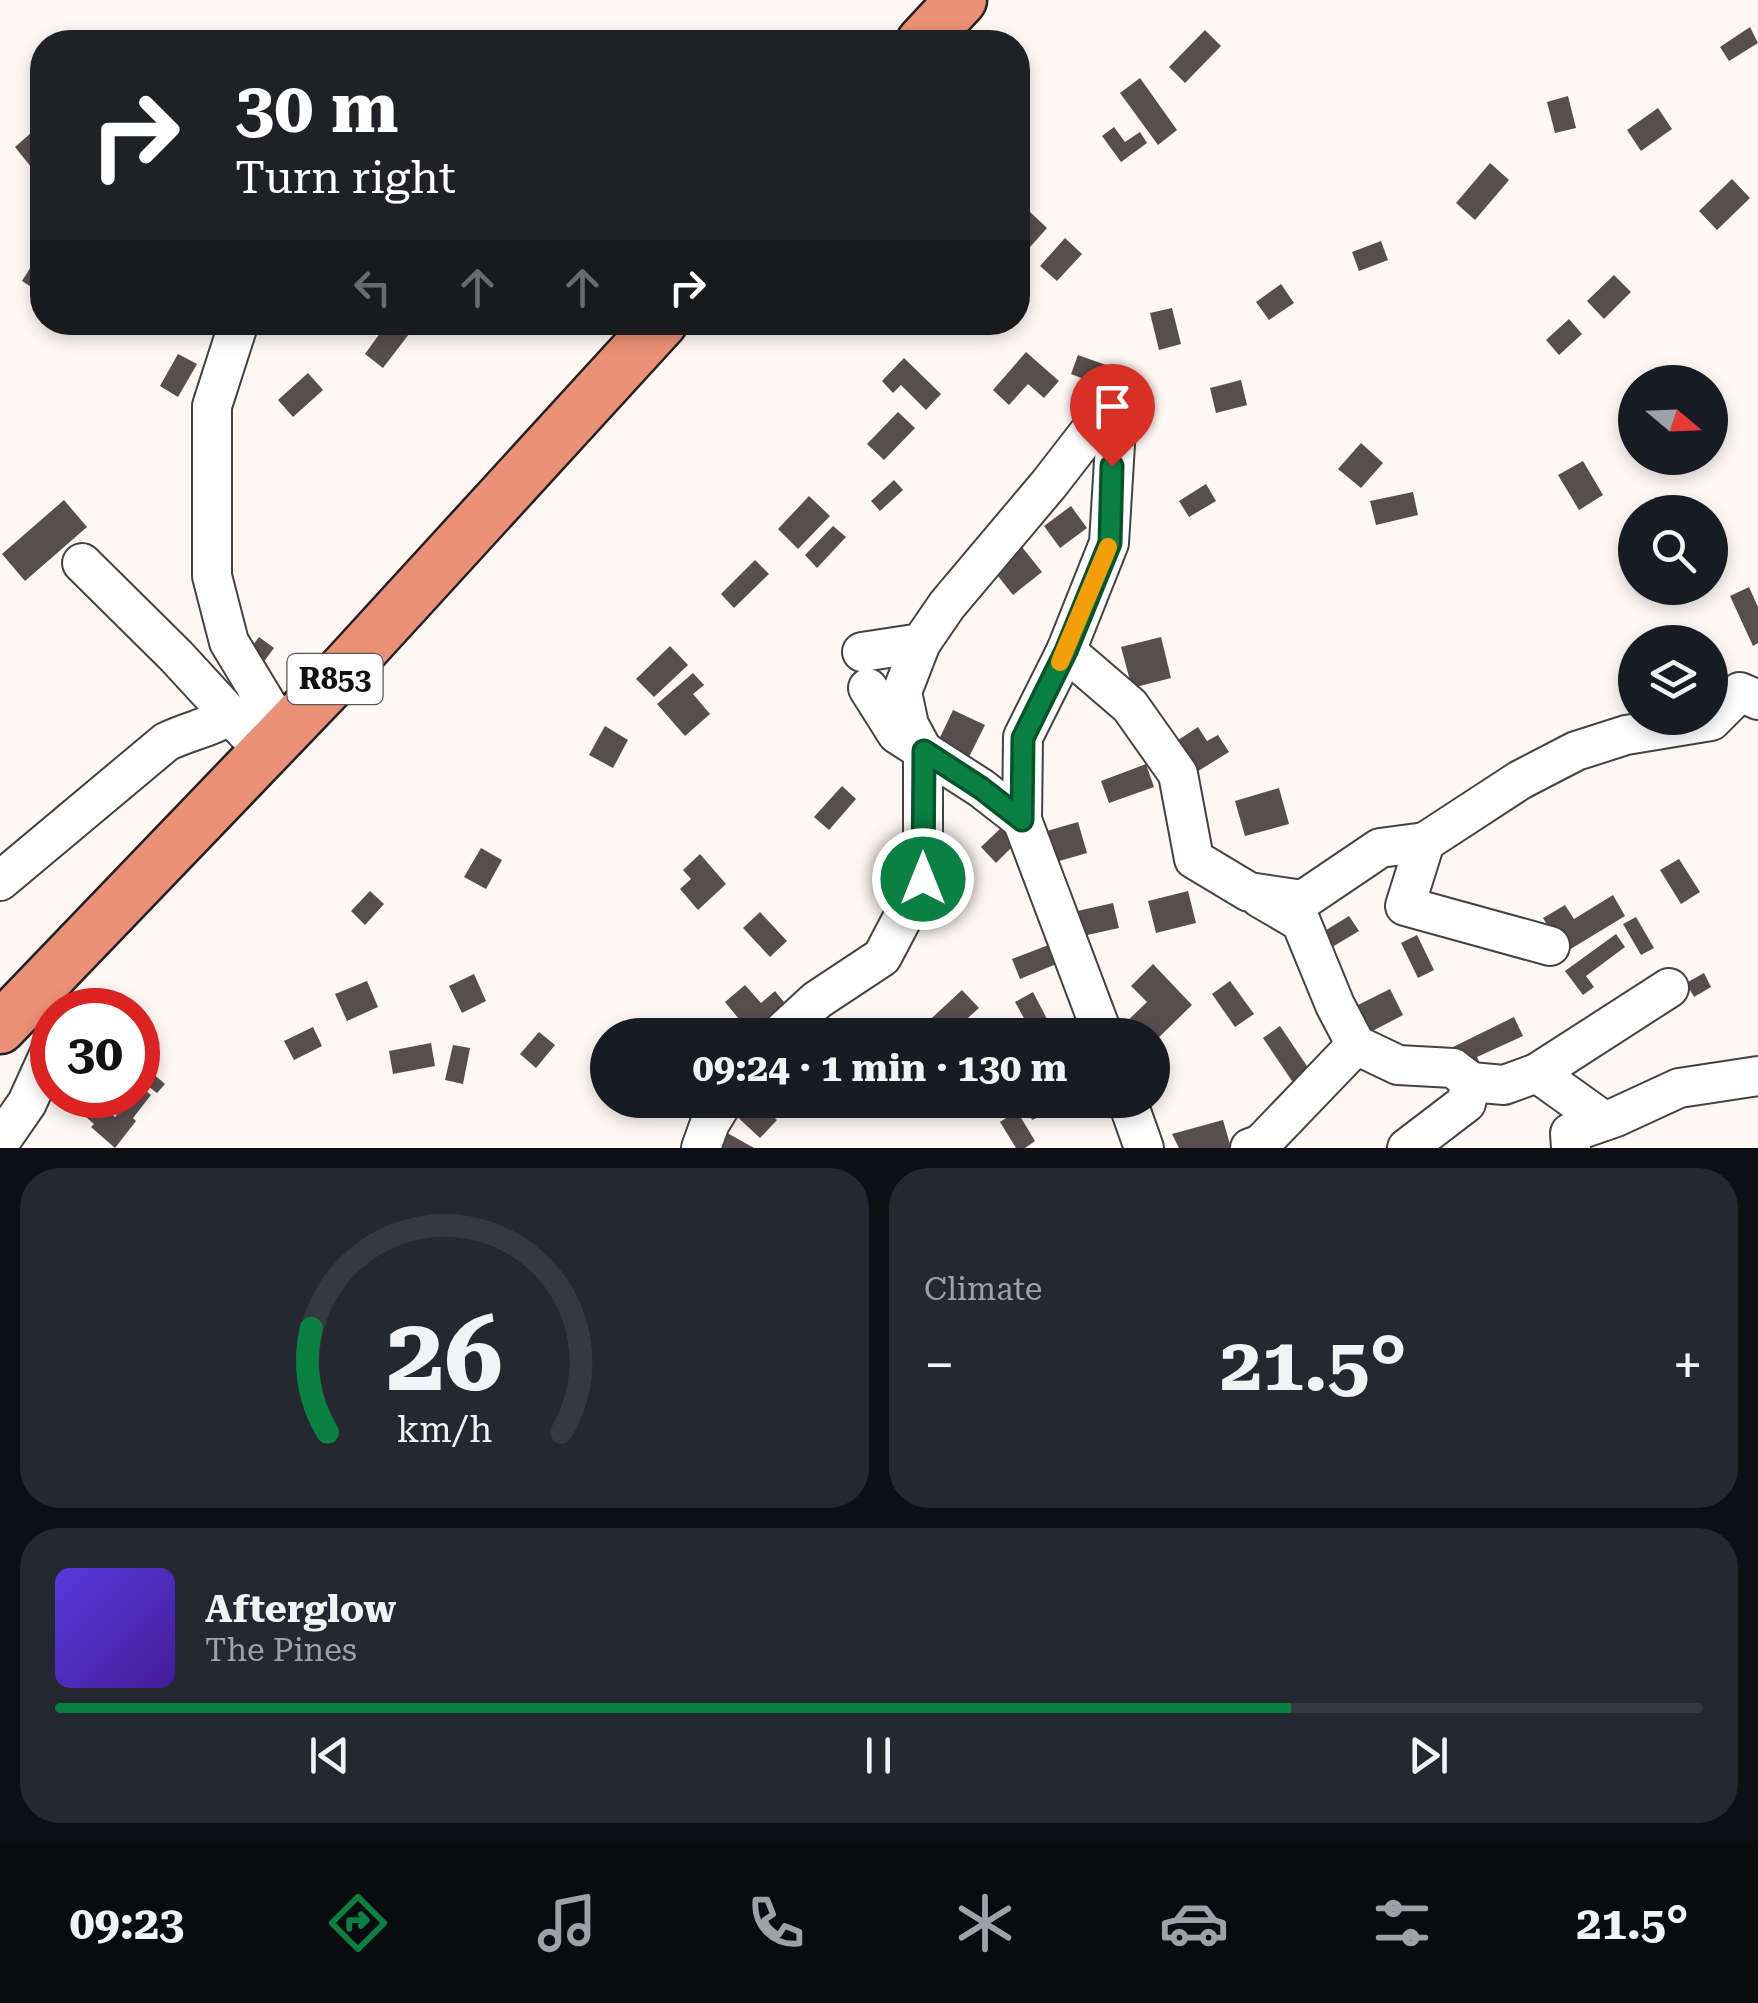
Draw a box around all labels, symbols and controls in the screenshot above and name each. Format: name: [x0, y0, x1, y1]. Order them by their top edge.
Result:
text: 30 m: [235, 67, 399, 149]
icon: right: [70, 70, 200, 200]
text: Turn right: [235, 151, 456, 204]
icon: left: [345, 260, 400, 315]
icon: ahead: [450, 260, 505, 315]
icon: ahead: [555, 260, 610, 315]
icon: right: [660, 260, 715, 315]
pin: [1070, 364, 1155, 467]
north arrow: [1618, 365, 1728, 475]
map controls: [1618, 365, 1728, 735]
icon: arrive: [1085, 379, 1140, 434]
button: search: [1618, 495, 1728, 605]
button: layers: [1618, 625, 1728, 735]
road number: R853: [288, 654, 382, 704]
position arrow: [871, 827, 975, 931]
speed limit sign: 30: [30, 988, 160, 1118]
text: 09:24 · 1 min · 130 m: [693, 1046, 1067, 1090]
text: Climate: [924, 1270, 1042, 1308]
text: 26: [386, 1294, 503, 1415]
text: 21.5°: [1220, 1320, 1407, 1408]
text: −: [924, 1333, 955, 1397]
text: +: [1672, 1333, 1703, 1397]
text: km/h: [397, 1409, 492, 1451]
text: Afterglow: [205, 1587, 396, 1631]
text: The Pines: [205, 1631, 357, 1669]
icon: previous: [302, 1728, 357, 1783]
icon: pause: [851, 1728, 906, 1783]
icon: next: [1401, 1728, 1456, 1783]
icon: directions: [323, 1888, 393, 1958]
icon: music: [532, 1888, 602, 1958]
icon: phone: [741, 1888, 811, 1958]
icon: climate: [950, 1888, 1020, 1958]
icon: car: [1159, 1888, 1229, 1958]
icon: filters: [1367, 1888, 1437, 1958]
text: 09:23: [69, 1897, 184, 1950]
text: 21.5°: [1576, 1897, 1688, 1950]

